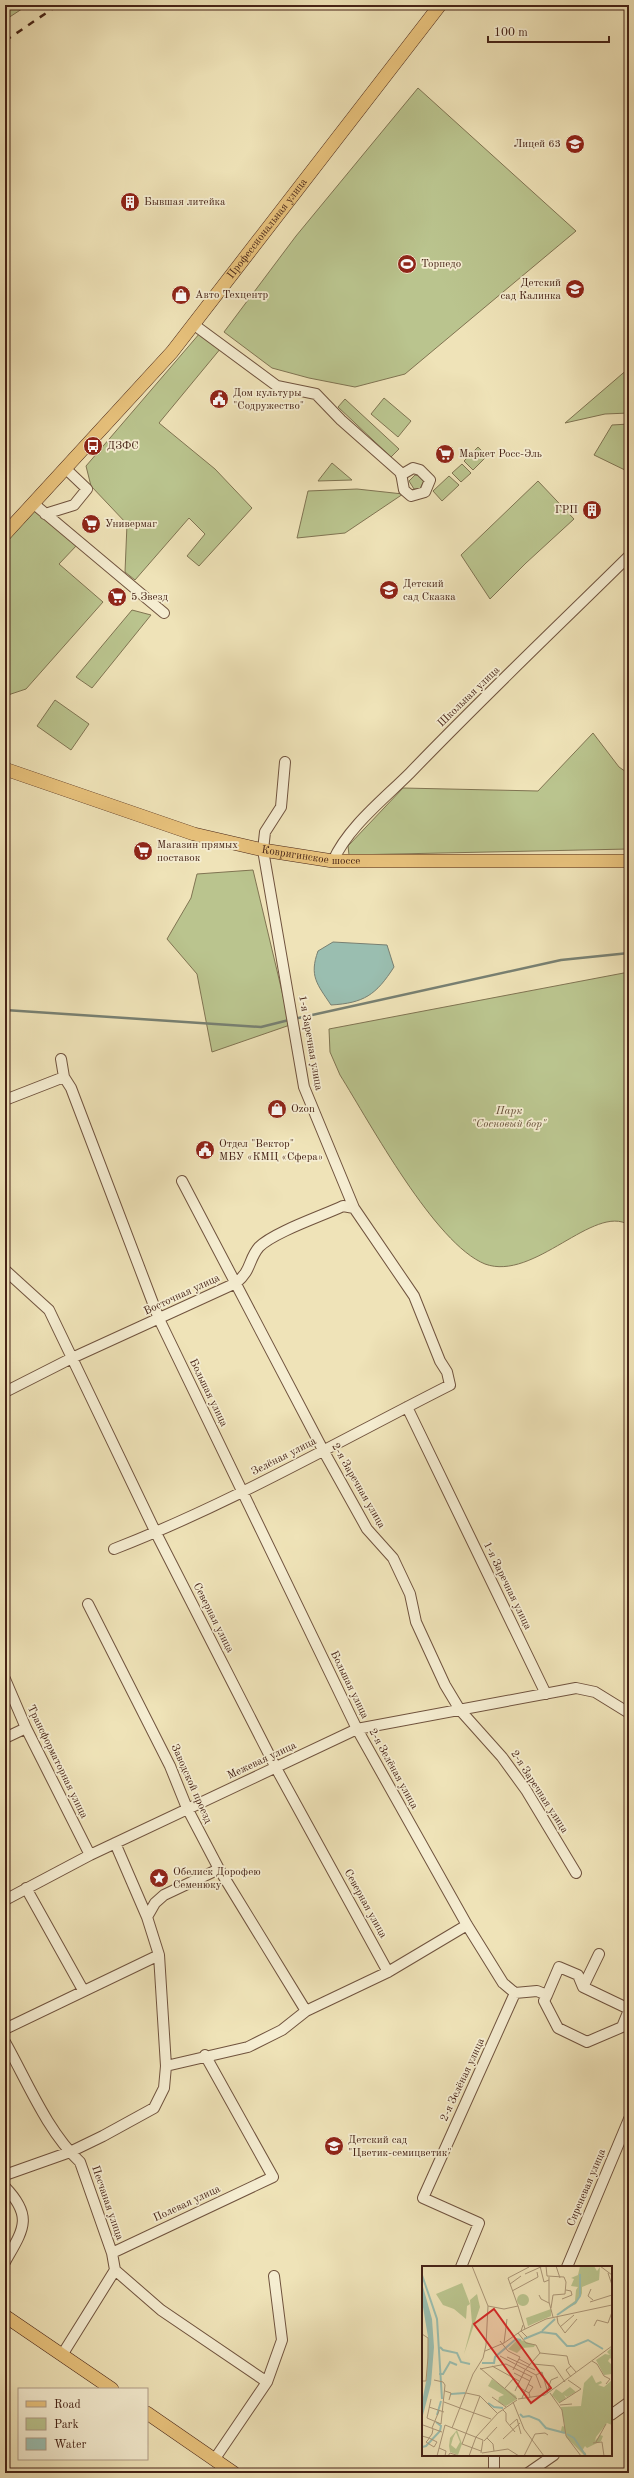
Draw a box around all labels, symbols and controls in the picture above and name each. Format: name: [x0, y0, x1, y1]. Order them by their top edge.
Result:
scale bar: [488, 18, 609, 44]
text: 100 m: [494, 27, 528, 39]
school or university icon: Лицей 63: [564, 133, 586, 155]
place label: Лицей 63: [514, 139, 561, 150]
street label: Профессиональная улица: [225, 176, 310, 281]
building icon: Бывшая литейка: [119, 191, 141, 213]
place label: Бывшая литейка: [144, 197, 226, 208]
sports icon: Торпедо: [396, 253, 418, 275]
place label: Торпедо: [421, 259, 461, 270]
place label: Детский сад Калинка: [500, 278, 562, 302]
school or university icon: Детский сад Калинка: [564, 278, 586, 300]
shop icon: Авто Техцентр: [170, 284, 192, 306]
place label: Авто Техцентр: [195, 290, 269, 301]
public building icon: Дом культуры "Содружество": [208, 388, 230, 410]
place label: Дом культуры "Содружество": [233, 388, 304, 412]
bus stop icon: ДЗФС: [82, 435, 104, 457]
place label: ДЗФС: [107, 441, 139, 452]
supermarket icon: Маркет Росс-Эль: [434, 443, 456, 465]
place label: Маркет Росс-Эль: [459, 449, 542, 460]
building icon: ГРП: [581, 499, 603, 521]
place label: ГРП: [555, 505, 578, 516]
supermarket icon: Универмаг: [80, 513, 102, 535]
place label: Универмаг: [105, 519, 157, 530]
school or university icon: Детский сад Сказка: [378, 579, 400, 601]
place label: Детский сад Сказка: [403, 579, 456, 603]
supermarket icon: 5 Звезд: [106, 586, 128, 608]
place label: 5 Звезд: [131, 592, 168, 603]
street label: Школьная улица: [436, 664, 503, 729]
supermarket icon: Магазин прямых поставок: [132, 840, 154, 862]
place label: Магазин прямых поставок: [157, 840, 238, 864]
street label: Ковригинское шоссе: [261, 844, 360, 867]
street label: 1-я Заречная улица: [296, 995, 324, 1092]
shop icon: Ozon: [266, 1098, 288, 1120]
place label: Ozon: [291, 1104, 315, 1115]
park label: Парк "Сосновый бор": [472, 1106, 547, 1130]
public building icon: Отдел "Вектор" МБУ «КМЦ «Сфера»: [194, 1139, 216, 1161]
place label: Отдел "Вектор" МБУ «КМЦ «Сфера»: [219, 1139, 323, 1163]
street label: Восточная улица: [142, 1272, 222, 1317]
street label: Большая улица: [187, 1357, 229, 1429]
street label: Зелёная улица: [250, 1436, 319, 1478]
street label: 2-я Заречная улица: [329, 1442, 387, 1531]
street label: 1-я Заречная улица: [481, 1540, 533, 1632]
street label: Северная улица: [191, 1581, 236, 1655]
street label: Большая улица: [328, 1649, 370, 1721]
street label: Трансформаторная улица: [25, 1704, 90, 1821]
street label: 2-я Зелёная улица: [366, 1727, 420, 1812]
street label: Межевая улица: [226, 1740, 299, 1782]
street label: Заводской проезд: [169, 1743, 214, 1826]
street label: 2-я Заречная улица: [508, 1749, 570, 1836]
place icon: Обелиск Дорофею Семенюку: [148, 1867, 170, 1889]
place label: Обелиск Дорофею Семенюку: [173, 1867, 261, 1891]
street label: Северная улица: [342, 1868, 389, 1941]
street label: 2-я Зелёная улица: [439, 2036, 487, 2123]
school or university icon: Детский сад "Цветик-семицветик": [323, 2135, 345, 2157]
place label: Детский сад "Цветик-семицветик": [348, 2135, 452, 2159]
street label: Сиреневая улица: [566, 2147, 608, 2228]
street label: Песчаная улица: [89, 2164, 125, 2242]
street label: Полевая улица: [152, 2183, 223, 2224]
inset map: [422, 2266, 612, 2456]
legend: [18, 2388, 148, 2460]
text: Road: [54, 2399, 81, 2411]
text: Park: [54, 2419, 79, 2431]
text: Water: [54, 2439, 87, 2451]

